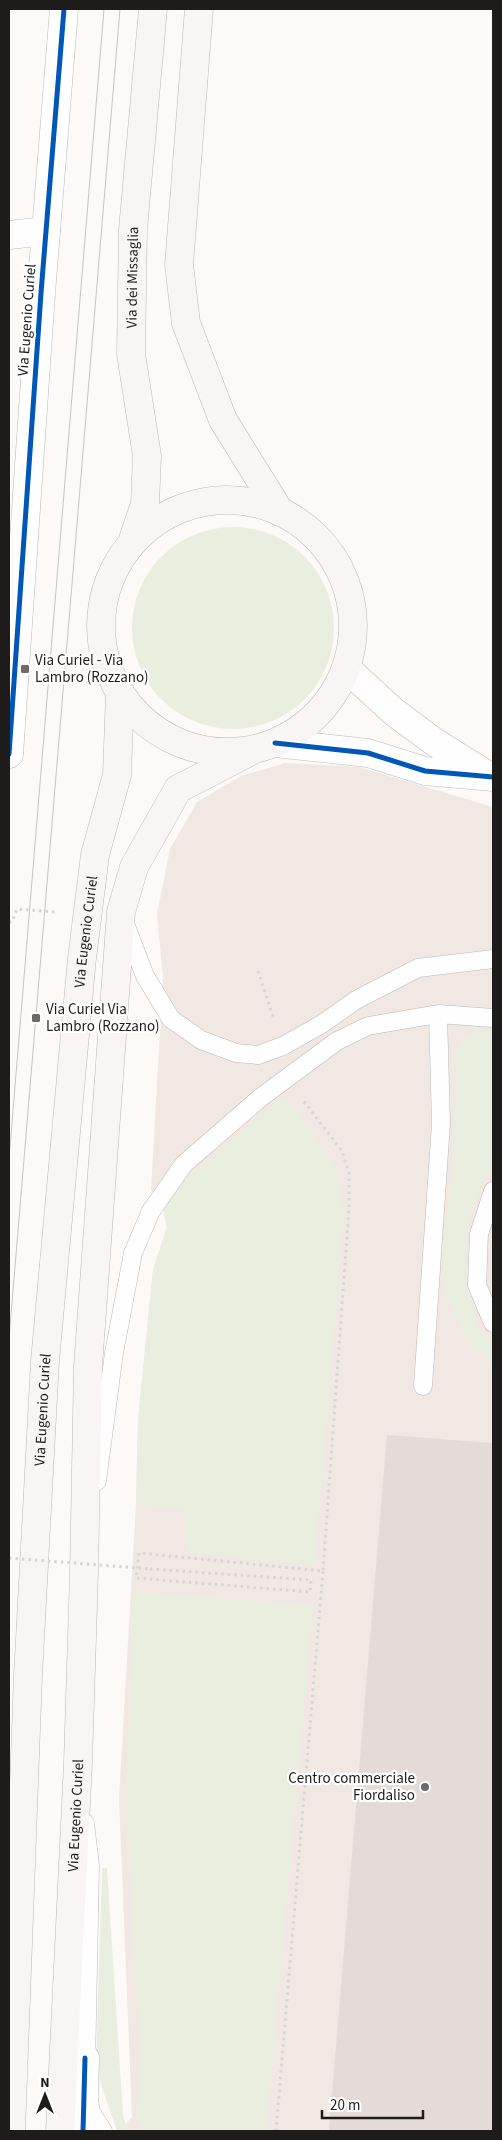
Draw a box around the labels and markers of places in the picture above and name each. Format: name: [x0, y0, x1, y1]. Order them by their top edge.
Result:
place label: Via Curiel - Via Lambro (Rozzano): [35, 650, 149, 688]
marker: Via Curiel - Via Lambro (Rozzano): [19, 663, 31, 675]
place label: Via Curiel Via Lambro (Rozzano): [46, 999, 160, 1037]
marker: Via Curiel Via Lambro (Rozzano): [30, 1012, 42, 1024]
place label: Centro commerciale Fiordaliso: [288, 1768, 415, 1806]
marker: Centro commerciale Fiordaliso: [419, 1781, 431, 1793]

